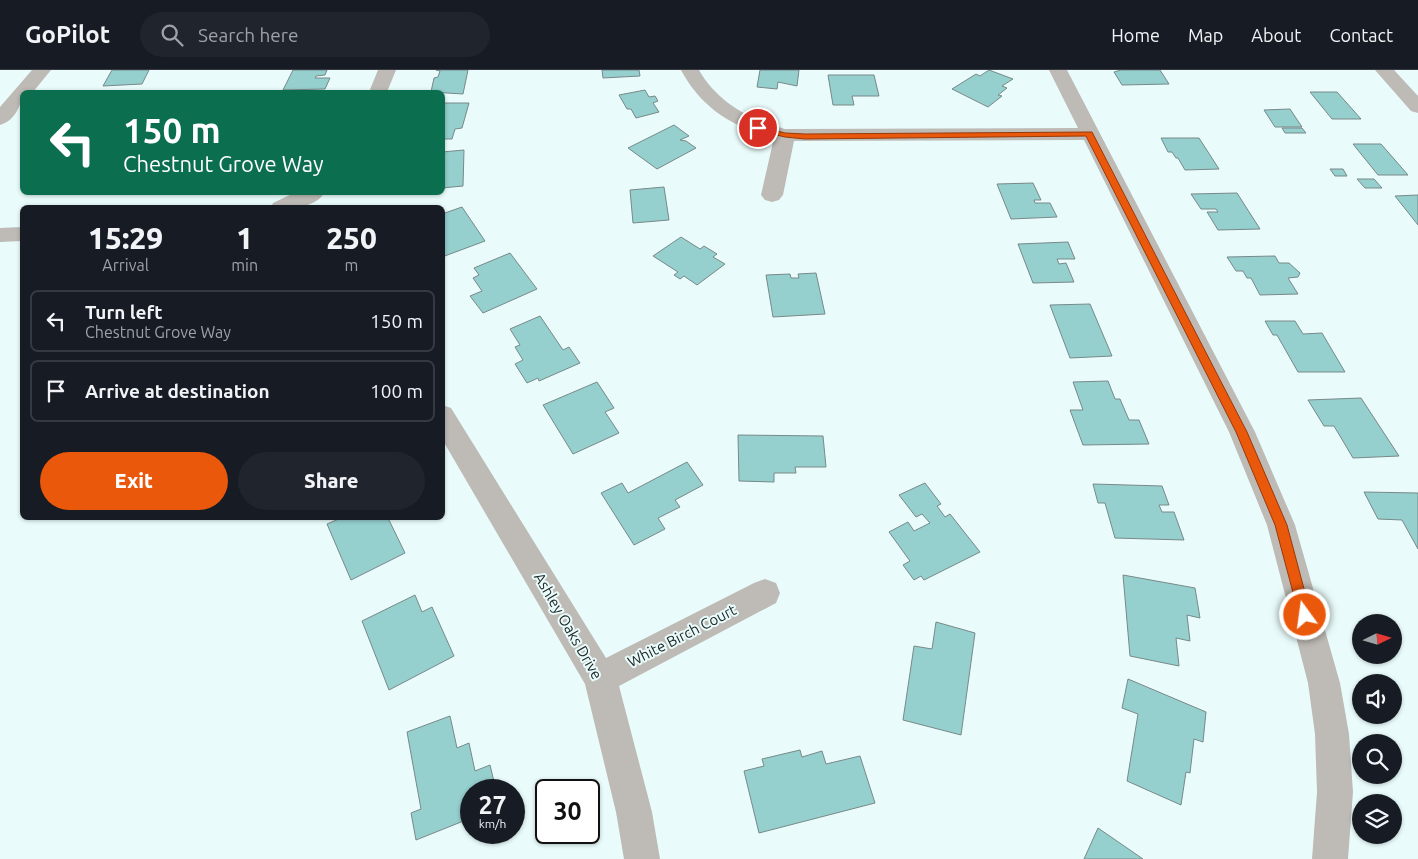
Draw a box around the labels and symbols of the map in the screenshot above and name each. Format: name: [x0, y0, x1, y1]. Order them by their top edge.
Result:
pin: [737, 107, 779, 149]
street label: Ashley Oaks Drive: [531, 569, 606, 682]
position arrow: [1278, 588, 1330, 640]
street label: White Birch Court: [625, 601, 739, 670]
north arrow: [1352, 614, 1402, 664]
speed limit sign: 30: [535, 779, 600, 844]

